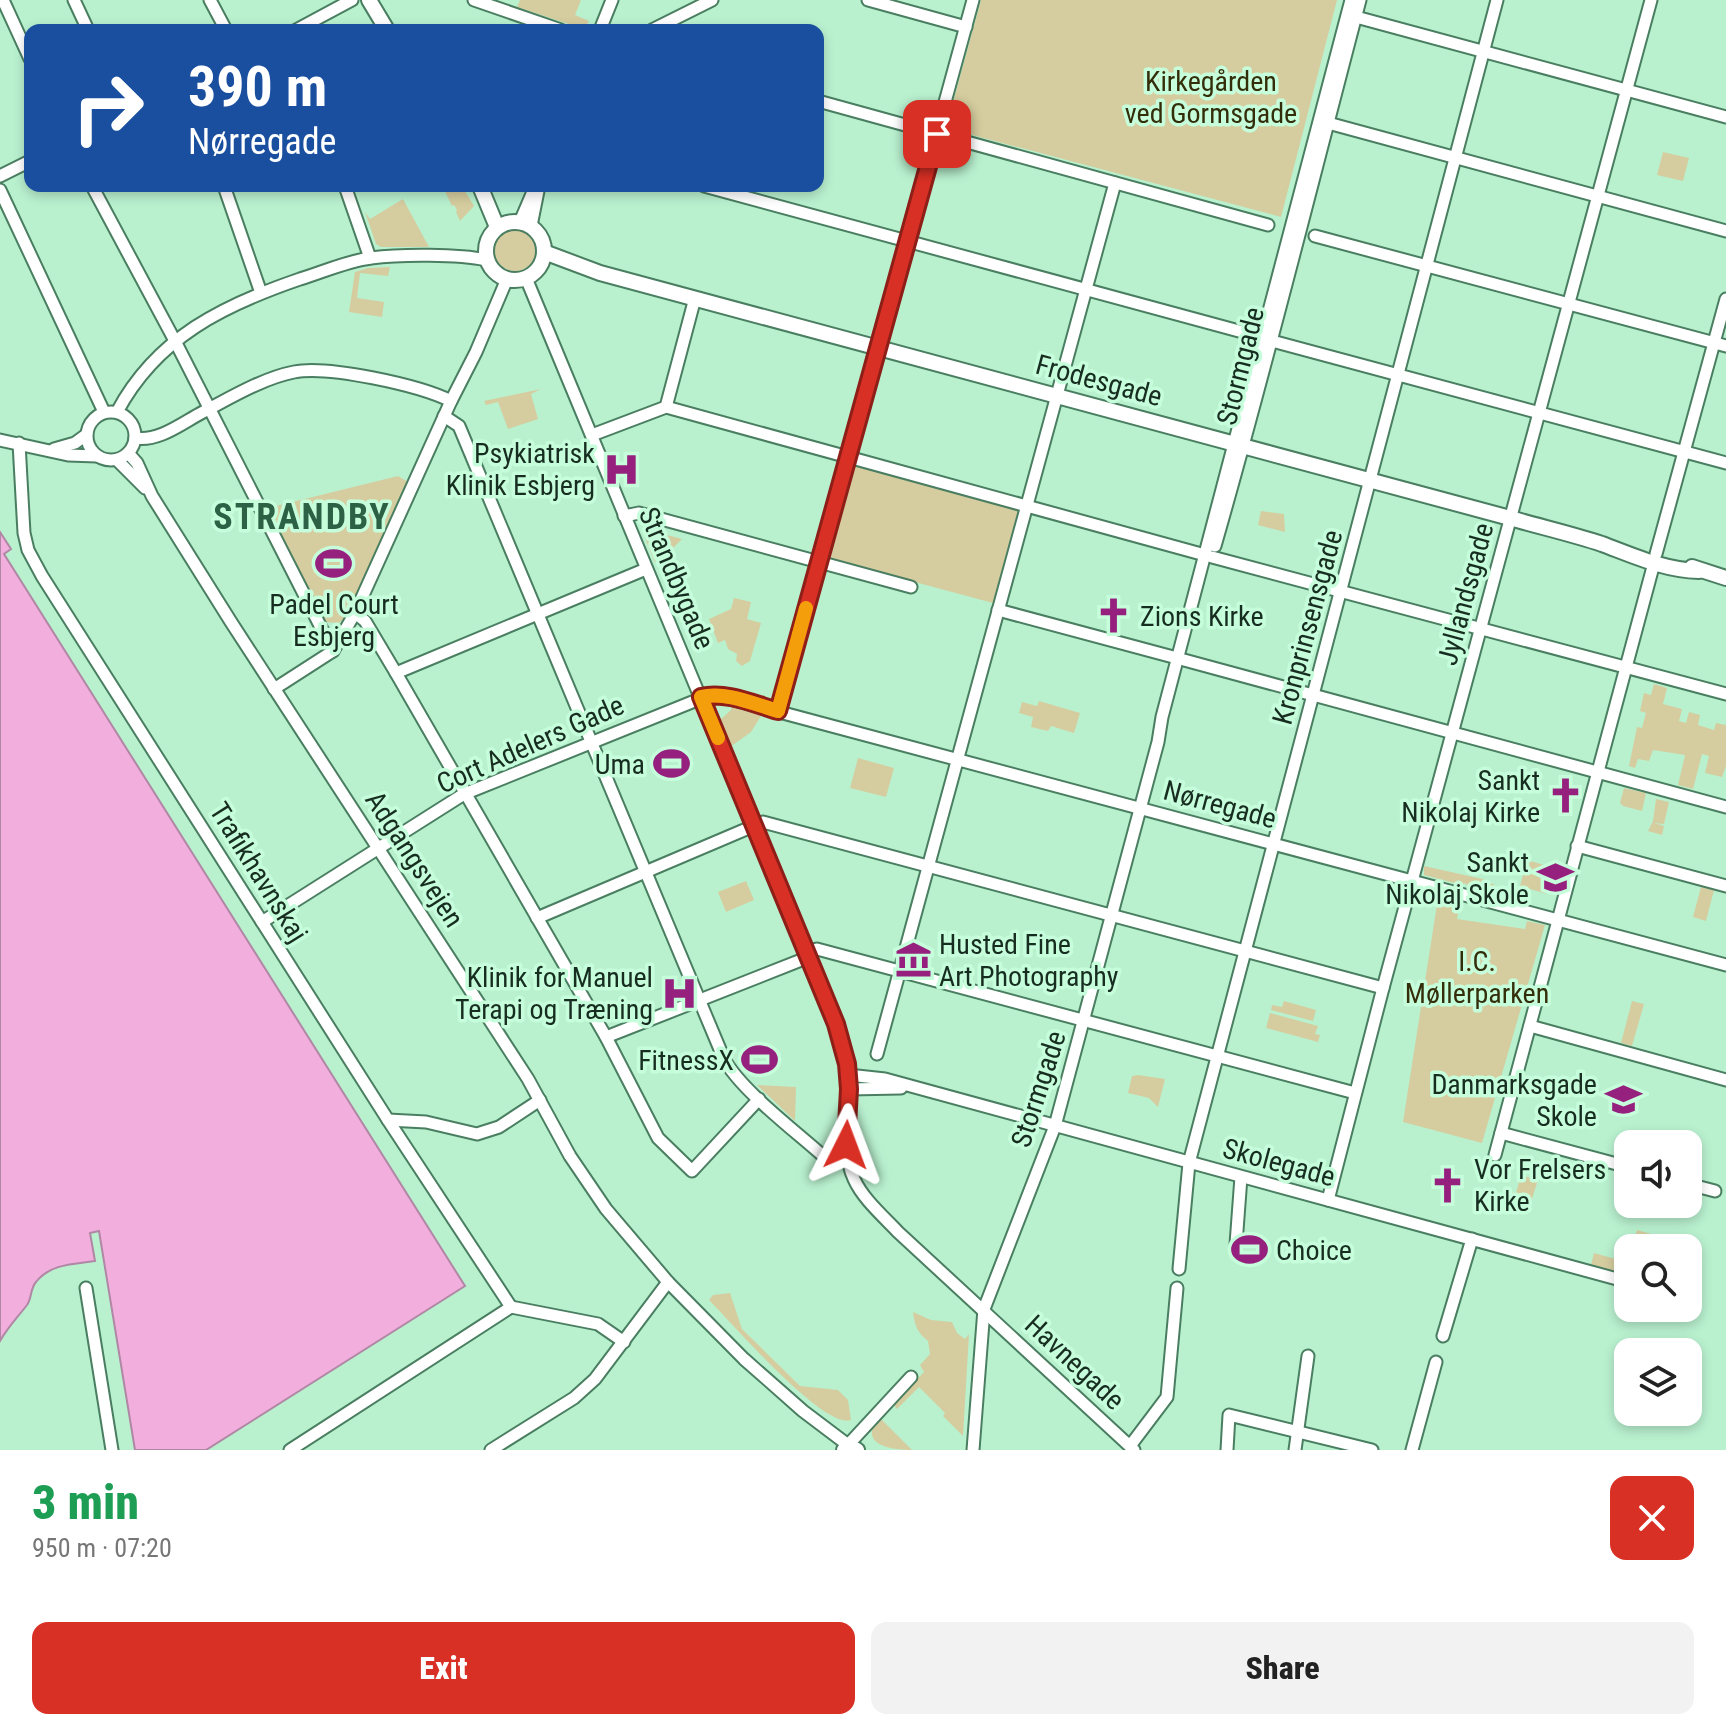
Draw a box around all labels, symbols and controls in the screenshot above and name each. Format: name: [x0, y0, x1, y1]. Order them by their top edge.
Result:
text: 390 m: [188, 54, 327, 120]
icon: right: [56, 56, 160, 160]
park label: Kirkegården ved Gormsgade: [1125, 65, 1297, 130]
pin: [903, 100, 971, 168]
icon: arrive: [915, 112, 959, 156]
text: Nørregade: [188, 121, 336, 163]
street label: Stormgade: [1210, 304, 1271, 429]
street label: Frodesgade: [1032, 348, 1166, 413]
place label: Psykiatrisk Klinik Esbjerg: [446, 437, 595, 502]
hospital icon: Psykiatrisk Klinik Esbjerg: [602, 450, 640, 488]
district label: STRANDBY: [213, 496, 391, 538]
street label: Strandbygade: [632, 502, 721, 654]
street label: Jyllandsgade: [1431, 519, 1500, 669]
street label: Kronprinsensgade: [1266, 526, 1349, 728]
sports icon: Padel Court Esbjerg: [315, 545, 353, 583]
place label: Padel Court Esbjerg: [269, 588, 399, 653]
church icon: Zions Kirke: [1095, 597, 1133, 635]
place label: Zions Kirke: [1140, 600, 1264, 633]
street label: Cort Adelers Gade: [432, 688, 629, 800]
sports icon: Uma: [652, 745, 690, 783]
place label: Uma: [595, 748, 645, 781]
place label: Sankt Nikolaj Kirke: [1401, 764, 1540, 829]
street label: Nørregade: [1160, 774, 1280, 835]
church icon: Sankt Nikolaj Kirke: [1547, 777, 1585, 815]
street label: Adgangsvejen: [358, 785, 471, 933]
street label: Trafikhavnskaj: [203, 796, 315, 948]
place label: Sankt Nikolaj Skole: [1385, 846, 1529, 911]
school or university icon: Sankt Nikolaj Skole: [1536, 859, 1574, 897]
place label: Husted Fine Art Photography: [939, 928, 1119, 993]
museum icon: Husted Fine Art Photography: [894, 941, 932, 979]
park label: I.C. Møllerparken: [1405, 945, 1549, 1010]
place label: Klinik for Manuel Terapi og Træning: [455, 961, 653, 1026]
hospital icon: Klinik for Manuel Terapi og Træning: [660, 974, 698, 1012]
street label: Stormgade: [1004, 1027, 1073, 1152]
sports icon: FitnessX: [741, 1041, 779, 1079]
place label: FitnessX: [638, 1044, 734, 1077]
place label: Danmarksgade Skole: [1431, 1068, 1597, 1133]
school or university icon: Danmarksgade Skole: [1604, 1081, 1642, 1119]
position arrow: [804, 1103, 888, 1187]
map controls: [1614, 1130, 1702, 1426]
button: sound: [1614, 1130, 1702, 1218]
street label: Skolegade: [1219, 1132, 1339, 1193]
place label: Vor Frelsers Kirke: [1474, 1153, 1606, 1218]
church icon: Vor Frelsers Kirke: [1429, 1166, 1467, 1204]
sports icon: Choice: [1231, 1231, 1269, 1269]
place label: Choice: [1276, 1234, 1352, 1267]
button: search: [1614, 1234, 1702, 1322]
street label: Havnegade: [1018, 1308, 1131, 1417]
button: layers: [1614, 1338, 1702, 1426]
text: 3 min: [32, 1474, 139, 1531]
button: close: [1610, 1476, 1694, 1560]
text: 950 m · 07:20: [32, 1533, 172, 1563]
button: Exit: [32, 1622, 855, 1714]
button: Share: [871, 1622, 1694, 1714]

